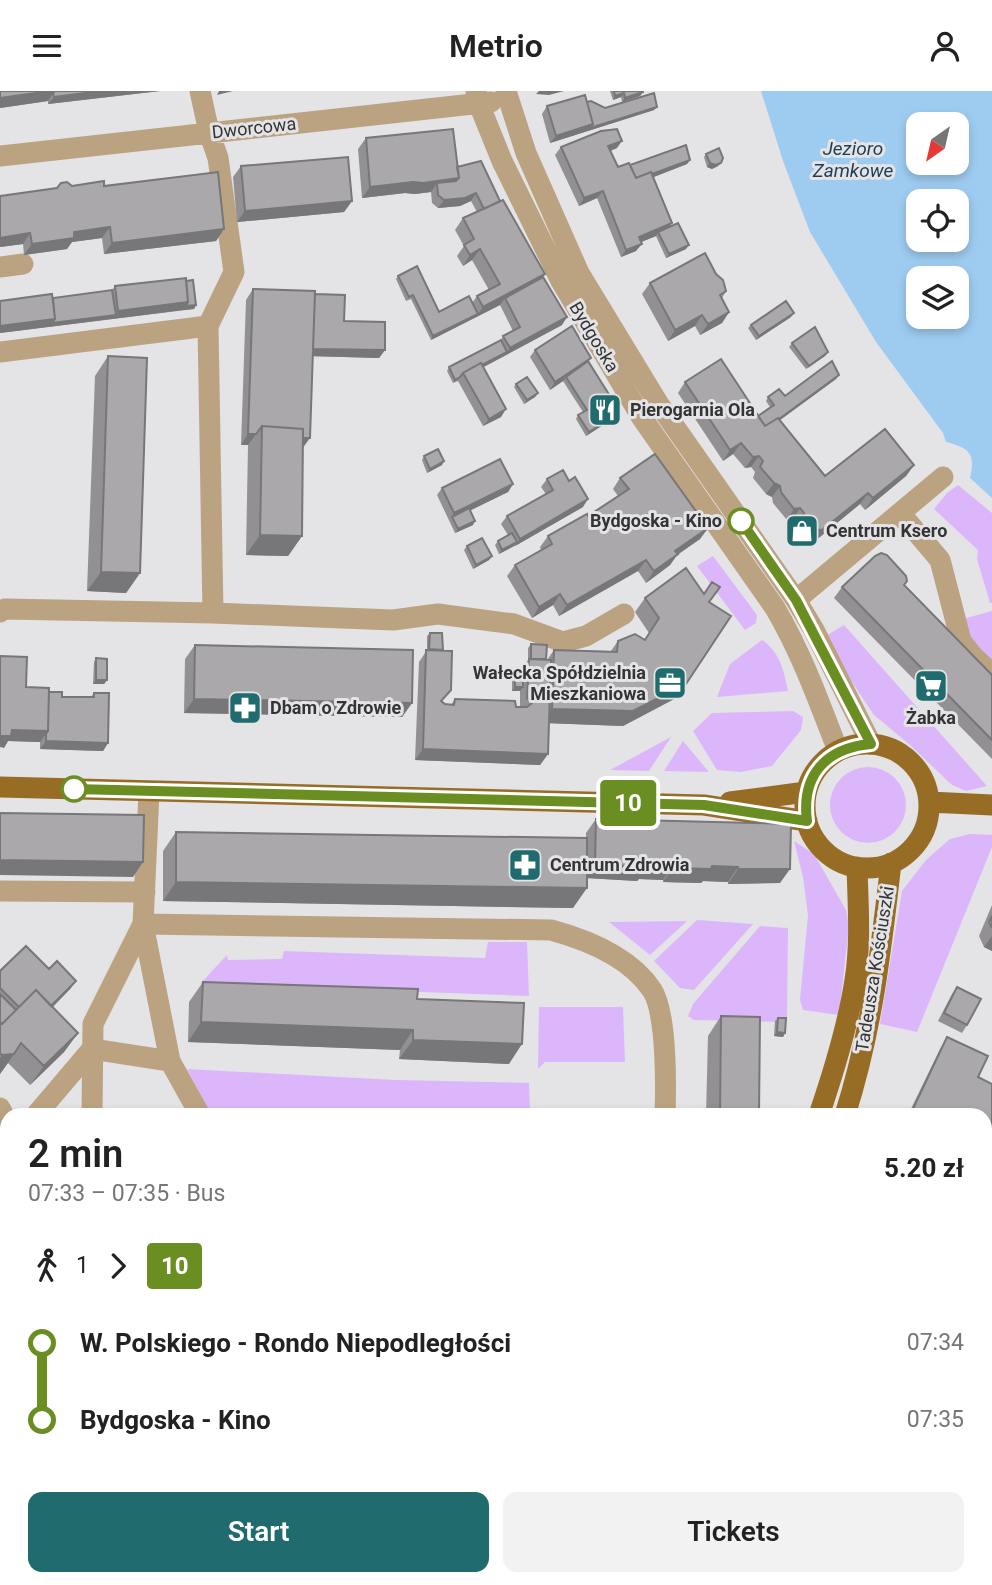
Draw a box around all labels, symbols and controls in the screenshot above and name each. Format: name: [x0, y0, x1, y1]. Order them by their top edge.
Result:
icon: menu: [28, 27, 66, 65]
text: Metrio: [449, 27, 543, 65]
icon: person: [926, 27, 964, 65]
north arrow: [906, 112, 970, 175]
map controls: [906, 112, 969, 329]
street label: Dworcowa: [211, 113, 297, 142]
water label: Jezioro Zamkowe: [812, 137, 894, 182]
button: locate: [906, 189, 969, 252]
button: layers: [906, 266, 969, 329]
street label: Bydgoska: [565, 298, 624, 376]
restaurant icon: Pierogarnia Ola: [586, 391, 624, 429]
place label: Pierogarnia Ola: [630, 399, 755, 420]
marker: Bydgoska - Kino: [728, 508, 754, 534]
place label: Bydgoska - Kino: [590, 510, 722, 531]
shop icon: Centrum Ksero: [783, 512, 821, 550]
place label: Centrum Ksero: [826, 520, 947, 541]
place label: Wałecka Spółdzielnia Mieszkaniowa: [473, 662, 646, 704]
office icon: Wałecka Spółdzielnia Mieszkaniowa: [651, 664, 689, 702]
supermarket icon: Żabka: [912, 667, 950, 705]
pharmacy icon: Dbam o Zdrowie: [226, 689, 264, 727]
place label: Dbam o Zdrowie: [270, 697, 401, 718]
place label: Żabka: [906, 707, 956, 728]
unlabelled marker: [61, 776, 87, 802]
line badge: 10: [596, 780, 660, 826]
text: 10: [614, 789, 642, 817]
pharmacy icon: Centrum Zdrowia: [506, 846, 544, 884]
place label: Centrum Zdrowia: [550, 854, 690, 875]
street label: Tadeusza Kościuszki: [851, 884, 898, 1053]
text: 2 min: [28, 1132, 123, 1176]
text: 5.20 zł: [884, 1153, 964, 1183]
text: 07:33 – 07:35 · Bus: [28, 1180, 225, 1207]
icon: walk: [28, 1247, 66, 1285]
icon: forward: [99, 1247, 137, 1285]
text: 1: [76, 1252, 89, 1279]
text: 10: [161, 1252, 188, 1280]
text: W. Polskiego - Rondo Niepodległości: [80, 1328, 511, 1358]
text: 07:34: [907, 1329, 964, 1356]
text: Bydgoska - Kino: [80, 1405, 271, 1435]
text: 07:35: [907, 1406, 964, 1433]
button: Start: [28, 1492, 489, 1572]
button: Tickets: [503, 1492, 964, 1572]

